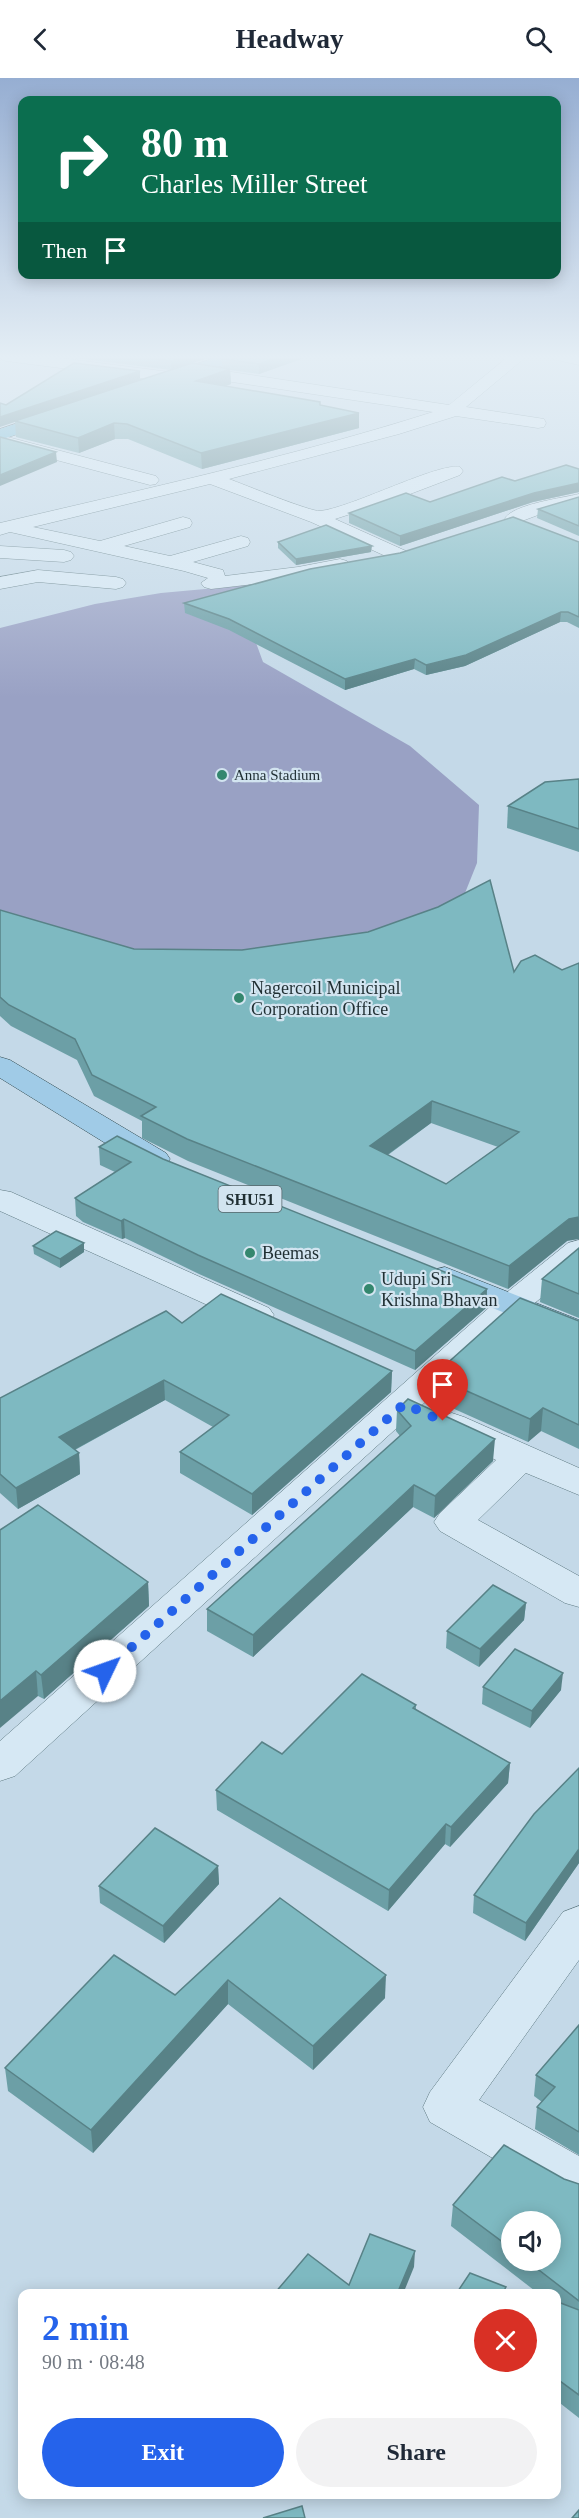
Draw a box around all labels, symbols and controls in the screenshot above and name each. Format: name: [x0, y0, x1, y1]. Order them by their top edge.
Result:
icon: back: [24, 23, 57, 56]
icon: search: [522, 23, 555, 56]
text: Headway: [236, 24, 344, 54]
icon: right: [42, 120, 120, 198]
text: 80 m: [141, 120, 229, 166]
text: Charles Miller Street: [141, 169, 367, 199]
icon: arrive: [99, 234, 132, 267]
text: Then: [42, 238, 87, 263]
place label: Anna Stadium: [234, 767, 321, 783]
marker: Anna Stadium: [215, 768, 229, 782]
place label: Nagercoil Municipal Corporation Office: [251, 978, 400, 1019]
marker: Nagercoil Municipal Corporation Office: [232, 991, 246, 1005]
road number: SHU51: [218, 1186, 282, 1212]
place label: Beemas: [262, 1243, 319, 1263]
marker: Beemas: [243, 1246, 257, 1260]
place label: Udupi Sri Krishna Bhavan: [381, 1269, 497, 1310]
marker: Udupi Sri Krishna Bhavan: [362, 1282, 376, 1296]
pin: [417, 1359, 468, 1421]
icon: arrive: [426, 1368, 459, 1401]
position arrow: [73, 1639, 137, 1703]
map controls: [501, 2211, 561, 2271]
button: sound: [501, 2211, 561, 2271]
text: 2 min: [42, 2308, 129, 2348]
button: close: [474, 2309, 537, 2372]
text: 90 m · 08:48: [42, 2351, 145, 2373]
button: Exit: [42, 2418, 284, 2487]
button: Share: [296, 2418, 537, 2487]

